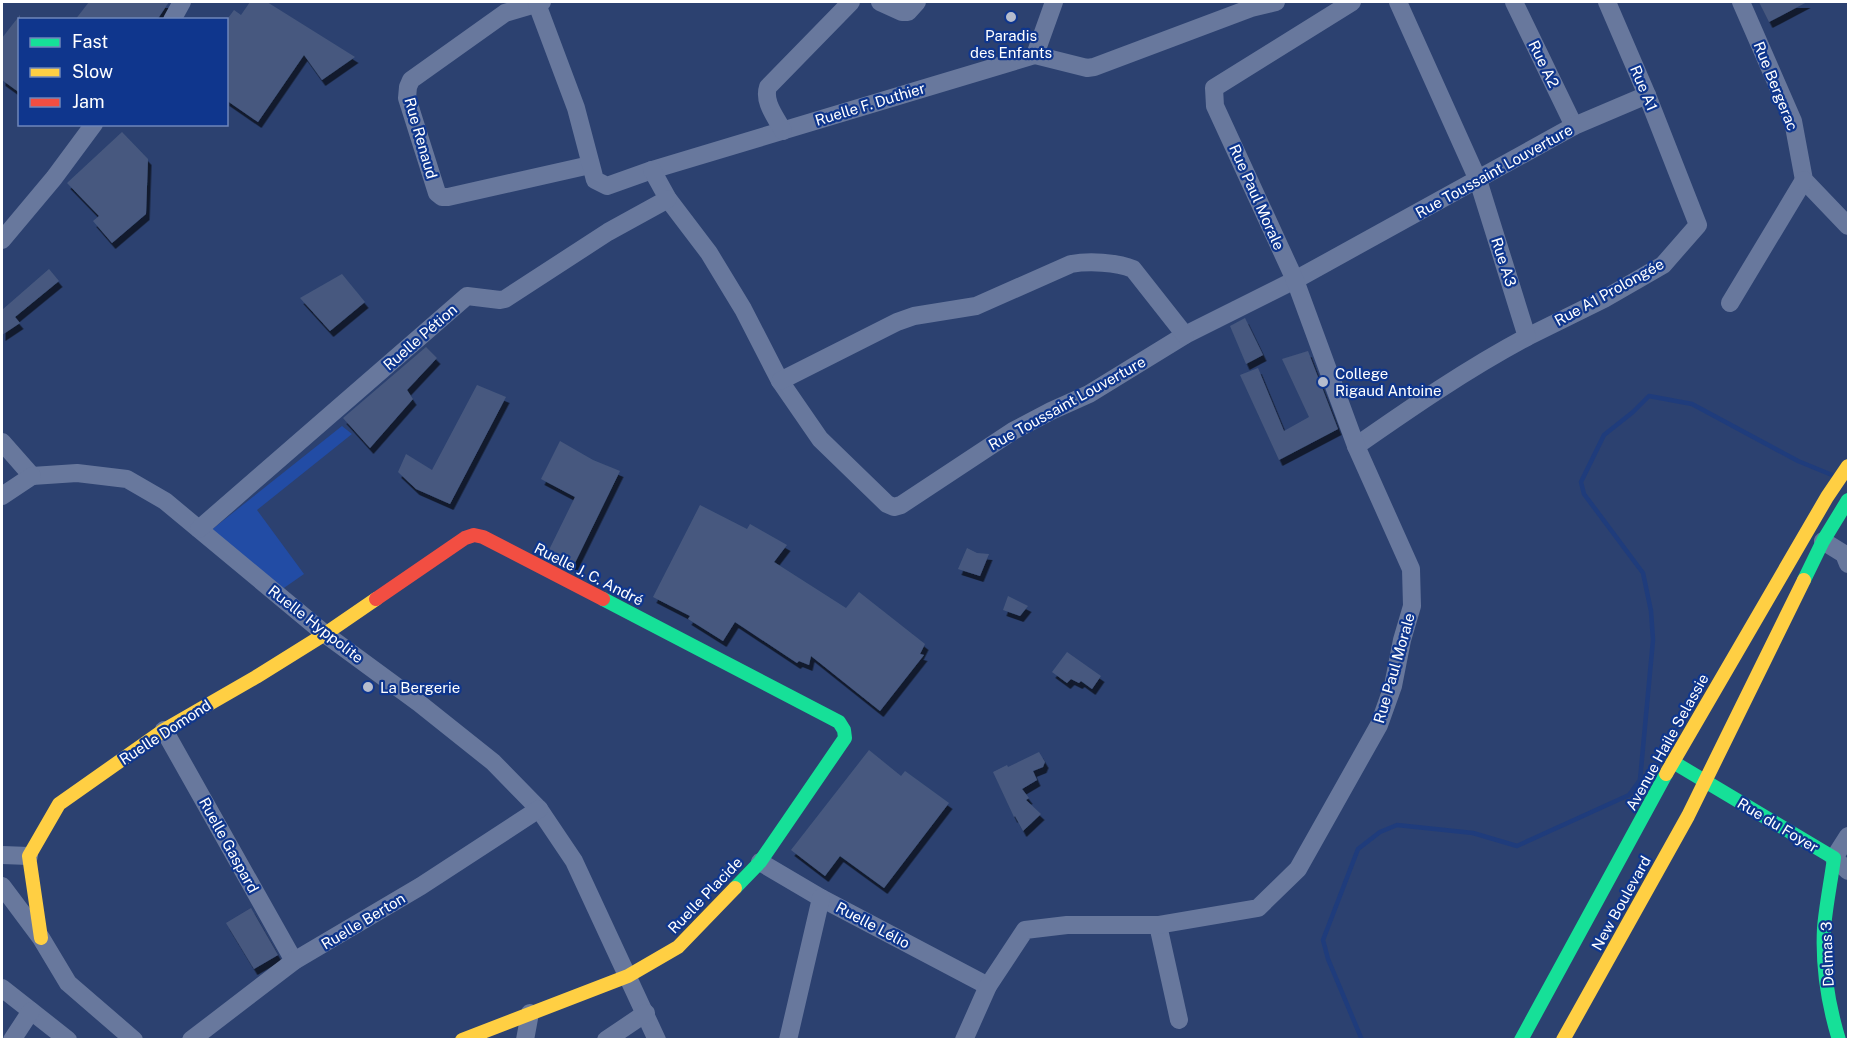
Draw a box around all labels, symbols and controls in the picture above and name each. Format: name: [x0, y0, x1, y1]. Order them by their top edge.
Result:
marker: Paradis des Enfants: [1004, 10, 1018, 24]
legend: [18, 18, 228, 126]
place label: Paradis des Enfants: [970, 27, 1052, 61]
text: Fast: [72, 31, 108, 52]
street label: Rue A2: [1525, 38, 1563, 90]
street label: Rue Bergerac: [1750, 39, 1802, 133]
text: Slow: [72, 61, 113, 82]
street label: Rue A1: [1627, 63, 1661, 113]
street label: Ruelle F. Duthier: [813, 79, 927, 129]
text: Jam: [72, 91, 105, 112]
street label: Rue Renaud: [401, 95, 441, 181]
street label: Rue Toussaint Louverture: [1413, 121, 1575, 221]
street label: Rue Paul Morale: [1226, 142, 1288, 252]
street label: Rue A3: [1488, 235, 1520, 289]
street label: Rue A1 Prolongée: [1551, 255, 1667, 329]
street label: Ruelle Pétion: [380, 300, 460, 374]
street label: Rue Toussaint Louverture: [986, 353, 1148, 453]
place label: College Rigaud Antoine: [1335, 365, 1442, 399]
marker: College Rigaud Antoine: [1316, 375, 1330, 389]
street label: Ruelle J. C. André: [532, 539, 646, 609]
street label: Ruelle Hyppolite: [265, 582, 367, 666]
street label: Rue Paul Morale: [1370, 611, 1418, 725]
street label: Avenue Haile Selassie: [1622, 671, 1712, 813]
place label: La Bergerie: [380, 679, 460, 696]
marker: La Bergerie: [361, 680, 375, 694]
street label: Ruelle Domond: [116, 696, 214, 768]
street label: Ruelle Gaspard: [196, 794, 262, 896]
street label: Rue du Foyer: [1735, 794, 1822, 856]
street label: Ruelle Placide: [664, 853, 746, 937]
street label: New Boulevard: [1588, 853, 1654, 953]
street label: Ruelle Berton: [318, 889, 408, 953]
street label: Ruelle Lélio: [833, 898, 913, 952]
street label: Delmas 3: [1817, 921, 1837, 987]

